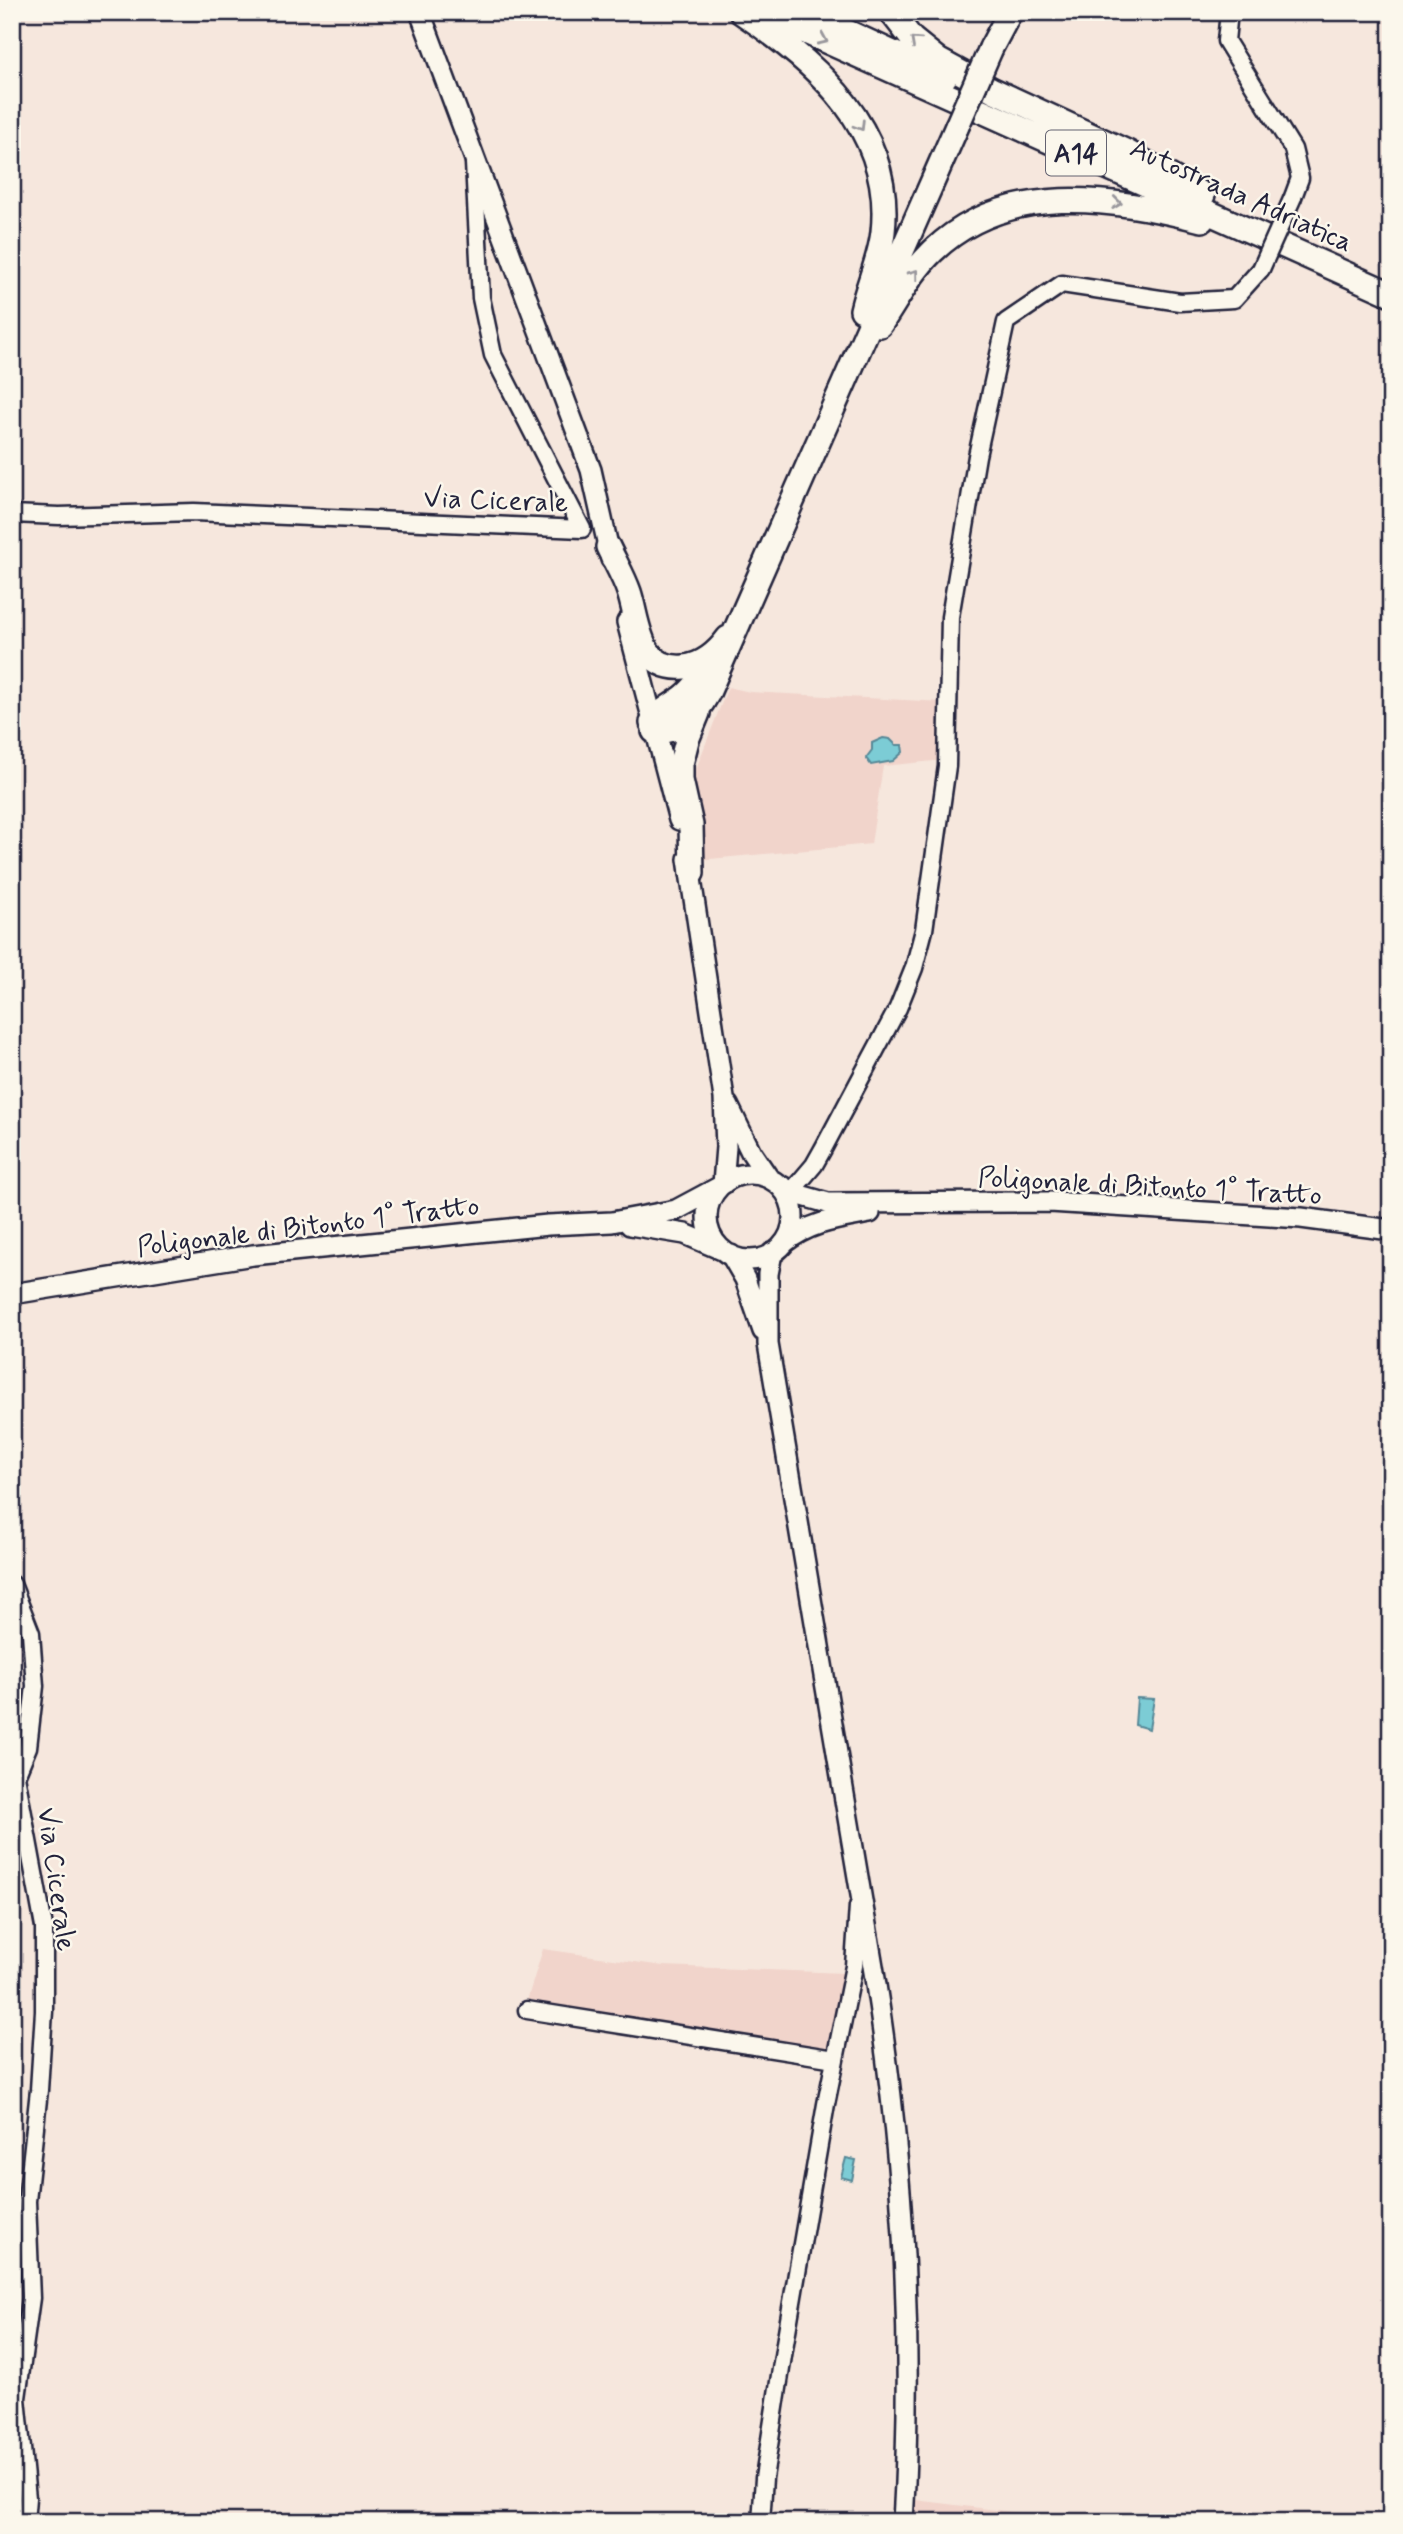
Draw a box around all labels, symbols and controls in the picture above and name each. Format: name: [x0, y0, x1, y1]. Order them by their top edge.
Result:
one-way arrow: [816, 32, 829, 46]
one-way arrow: [910, 36, 923, 49]
one-way arrow: [852, 118, 865, 131]
road number: A14: [1046, 130, 1106, 176]
street label: Autostrada Adriatica: [1124, 131, 1358, 262]
one-way arrow: [1112, 195, 1123, 210]
one-way arrow: [905, 269, 918, 282]
street label: Via Cicerale: [423, 480, 569, 523]
street label: Poligonale di Bitonto 1° Tratto: [977, 1160, 1323, 1215]
street label: Poligonale di Bitonto 1° Tratto: [135, 1188, 482, 1267]
street label: Via Cicerale: [27, 1805, 84, 1954]

